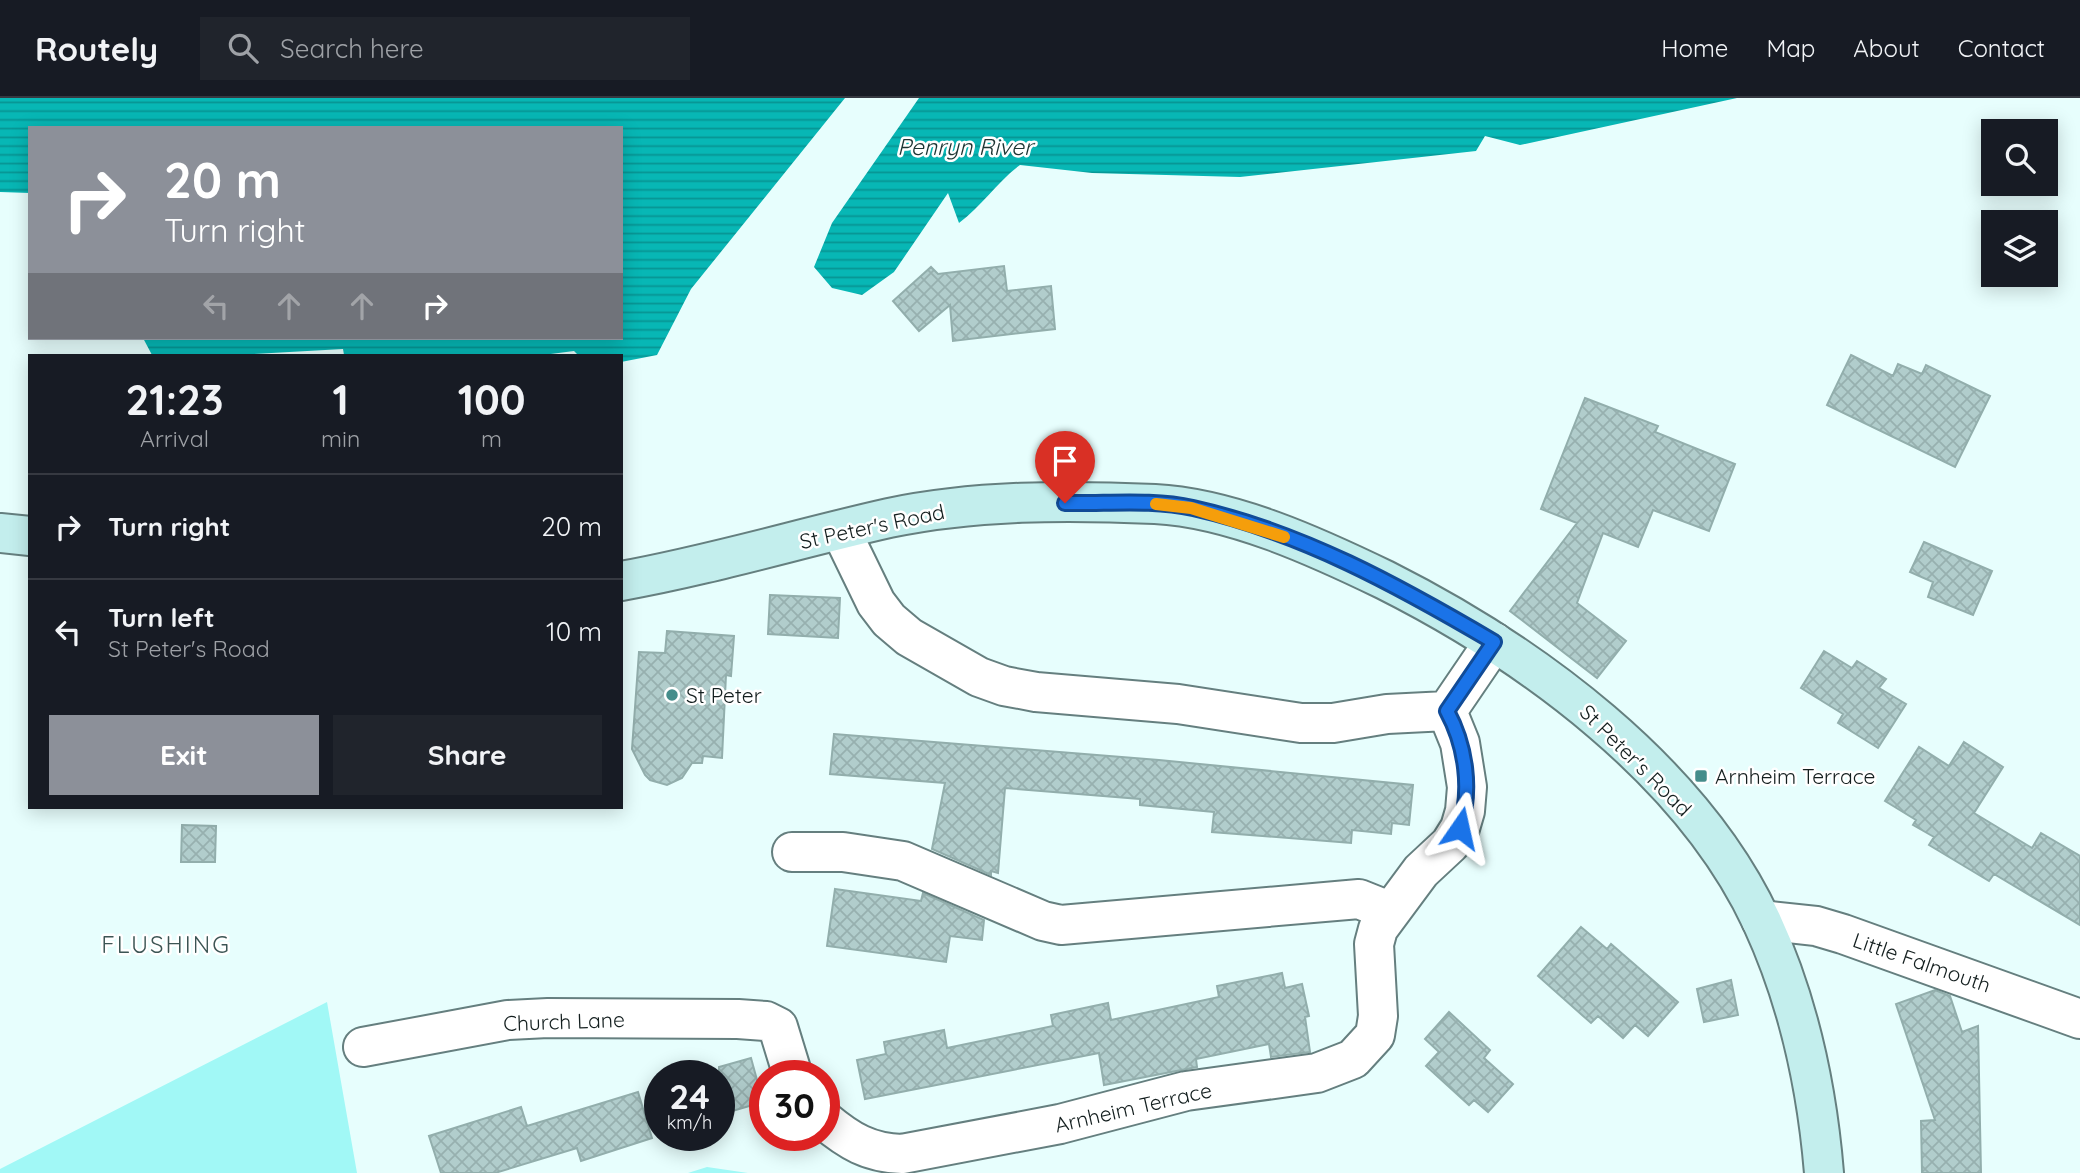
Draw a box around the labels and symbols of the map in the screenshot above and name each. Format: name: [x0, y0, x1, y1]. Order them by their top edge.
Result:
water label: Penryn River: [897, 132, 1036, 161]
pin: [1035, 431, 1095, 503]
street label: St Peter's Road: [797, 498, 947, 554]
place label: St Peter: [686, 682, 762, 708]
marker: St Peter: [664, 687, 680, 703]
street label: St Peter's Road: [1575, 699, 1697, 821]
place label: Arnheim Terrace: [1715, 763, 1875, 789]
marker: Arnheim Terrace: [1693, 768, 1709, 784]
position arrow: [1423, 791, 1497, 865]
street label: Little Falmouth: [1850, 926, 1994, 998]
district label: FLUSHING: [101, 929, 231, 959]
street label: Church Lane: [503, 1006, 625, 1036]
speed limit sign: 30: [749, 1060, 840, 1151]
street label: Arnheim Terrace: [1052, 1076, 1214, 1138]

